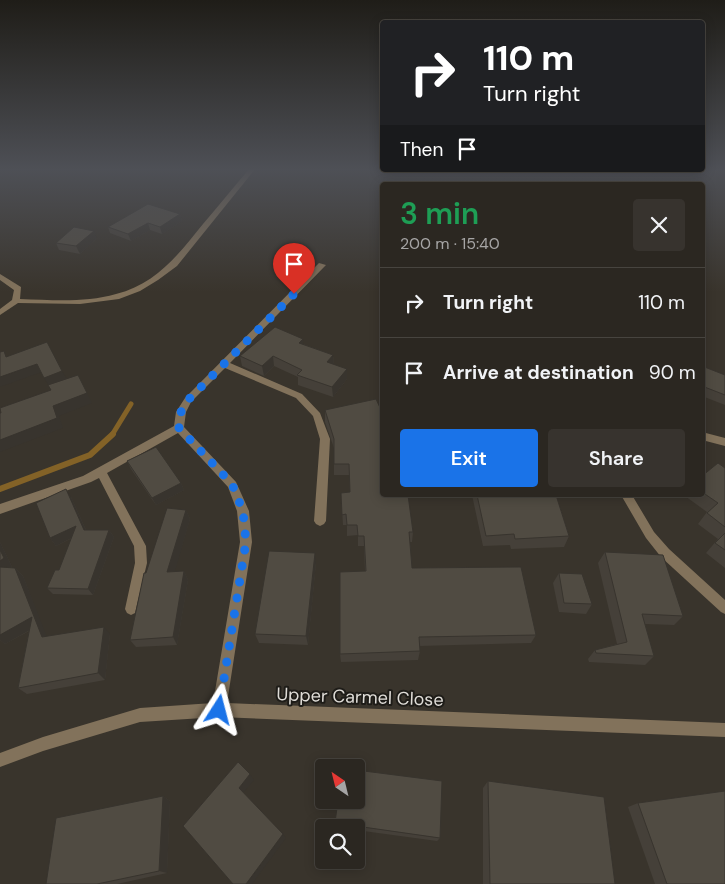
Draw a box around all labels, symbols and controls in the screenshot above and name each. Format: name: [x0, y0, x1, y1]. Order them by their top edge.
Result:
text: 110 m: [483, 35, 574, 81]
icon: right: [400, 40, 465, 105]
text: Turn right: [483, 79, 580, 108]
icon: arrive: [453, 135, 481, 163]
text: Then: [400, 137, 443, 162]
text: 3 min: [400, 194, 479, 233]
button: close: [633, 199, 685, 251]
text: 200 m · 15:40: [400, 233, 500, 254]
pin: [273, 243, 315, 294]
icon: arrive: [280, 250, 308, 278]
icon: right: [400, 289, 428, 317]
text: Turn right: [443, 290, 533, 315]
text: 110 m: [638, 290, 685, 315]
icon: arrive: [400, 359, 428, 387]
text: Arrive at destination: [443, 360, 634, 385]
text: 90 m: [649, 360, 696, 385]
button: Exit: [400, 429, 538, 487]
button: Share: [548, 429, 685, 487]
street label: Upper Carmel Close: [276, 682, 444, 712]
position arrow: [192, 683, 244, 735]
north arrow: [315, 759, 365, 809]
map controls: [315, 759, 365, 869]
button: search: [315, 819, 365, 869]

